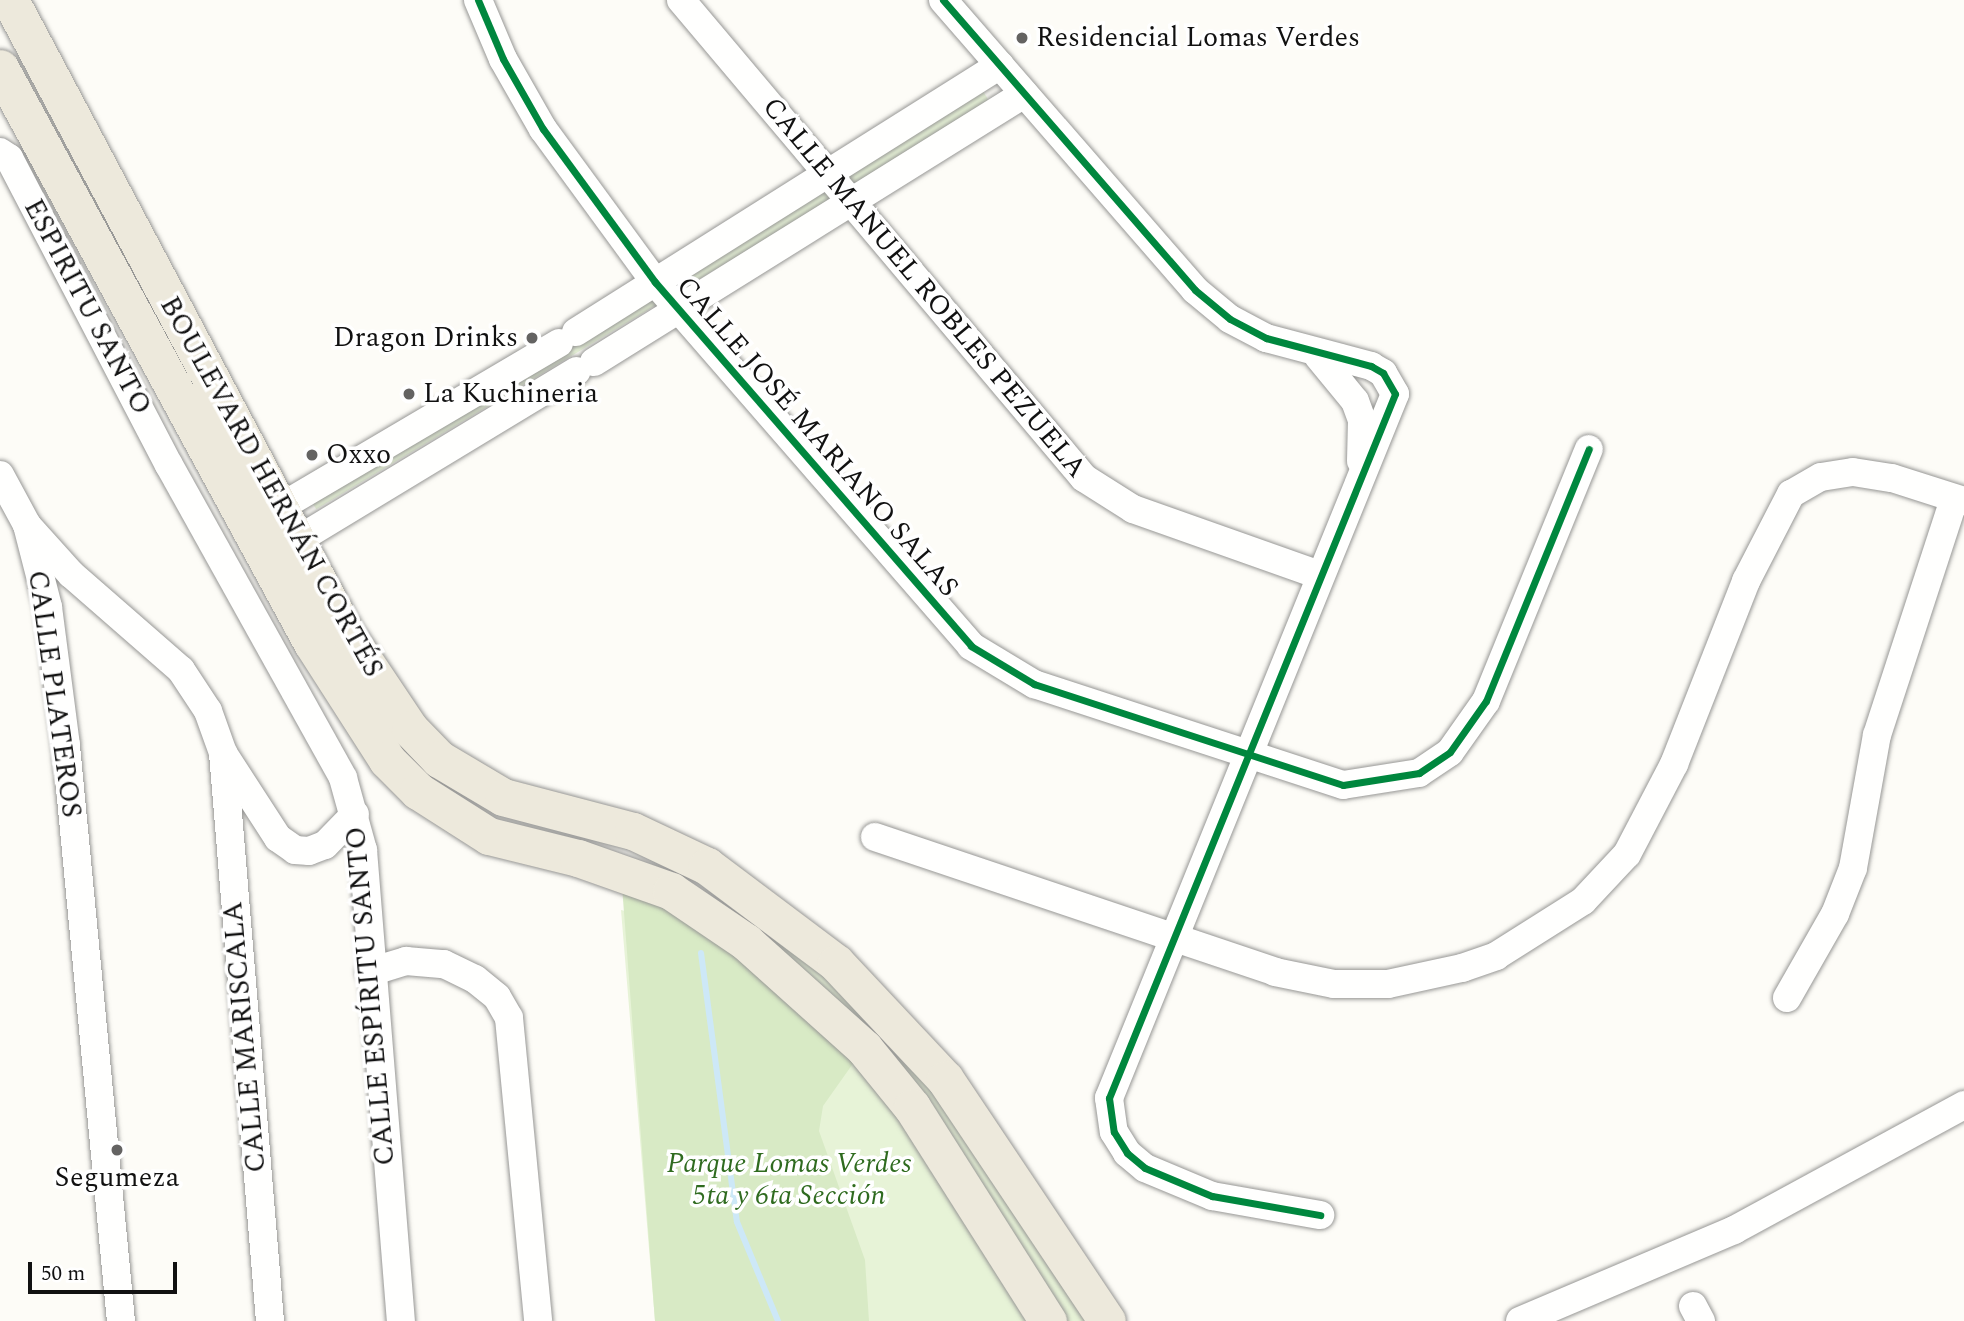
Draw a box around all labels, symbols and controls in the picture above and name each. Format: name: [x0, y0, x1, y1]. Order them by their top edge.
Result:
place label: Residencial Lomas Verdes: [1036, 21, 1360, 55]
marker: Residencial Lomas Verdes: [1014, 30, 1030, 46]
street label: CALLE MANUEL ROBLES PEZUELA: [755, 91, 1093, 485]
street label: ESPIRITU SANTO: [16, 193, 158, 421]
street label: CALLE JOSÉ MARIANO SALAS: [669, 270, 965, 604]
street label: BOULEVARD HERNÁN CORTÉS: [152, 291, 390, 683]
place label: Dragon Drinks: [333, 321, 518, 355]
marker: Dragon Drinks: [524, 330, 540, 346]
place label: La Kuchineria: [423, 377, 598, 411]
marker: La Kuchineria: [401, 386, 417, 402]
place label: Oxxo: [326, 438, 391, 472]
marker: Oxxo: [304, 447, 320, 463]
street label: CALLE PLATEROS: [20, 568, 88, 820]
street label: CALLE ESPÍRITU SANTO: [339, 825, 403, 1167]
street label: CALLE MARISCALA: [216, 900, 274, 1174]
marker: Segumeza: [109, 1142, 125, 1158]
park label: Parque Lomas Verdes 5ta y 6ta Sección: [667, 1147, 911, 1213]
place label: Segumeza: [55, 1161, 179, 1195]
scale bar: [32, 1248, 180, 1292]
text: 50 m: [41, 1258, 85, 1290]

